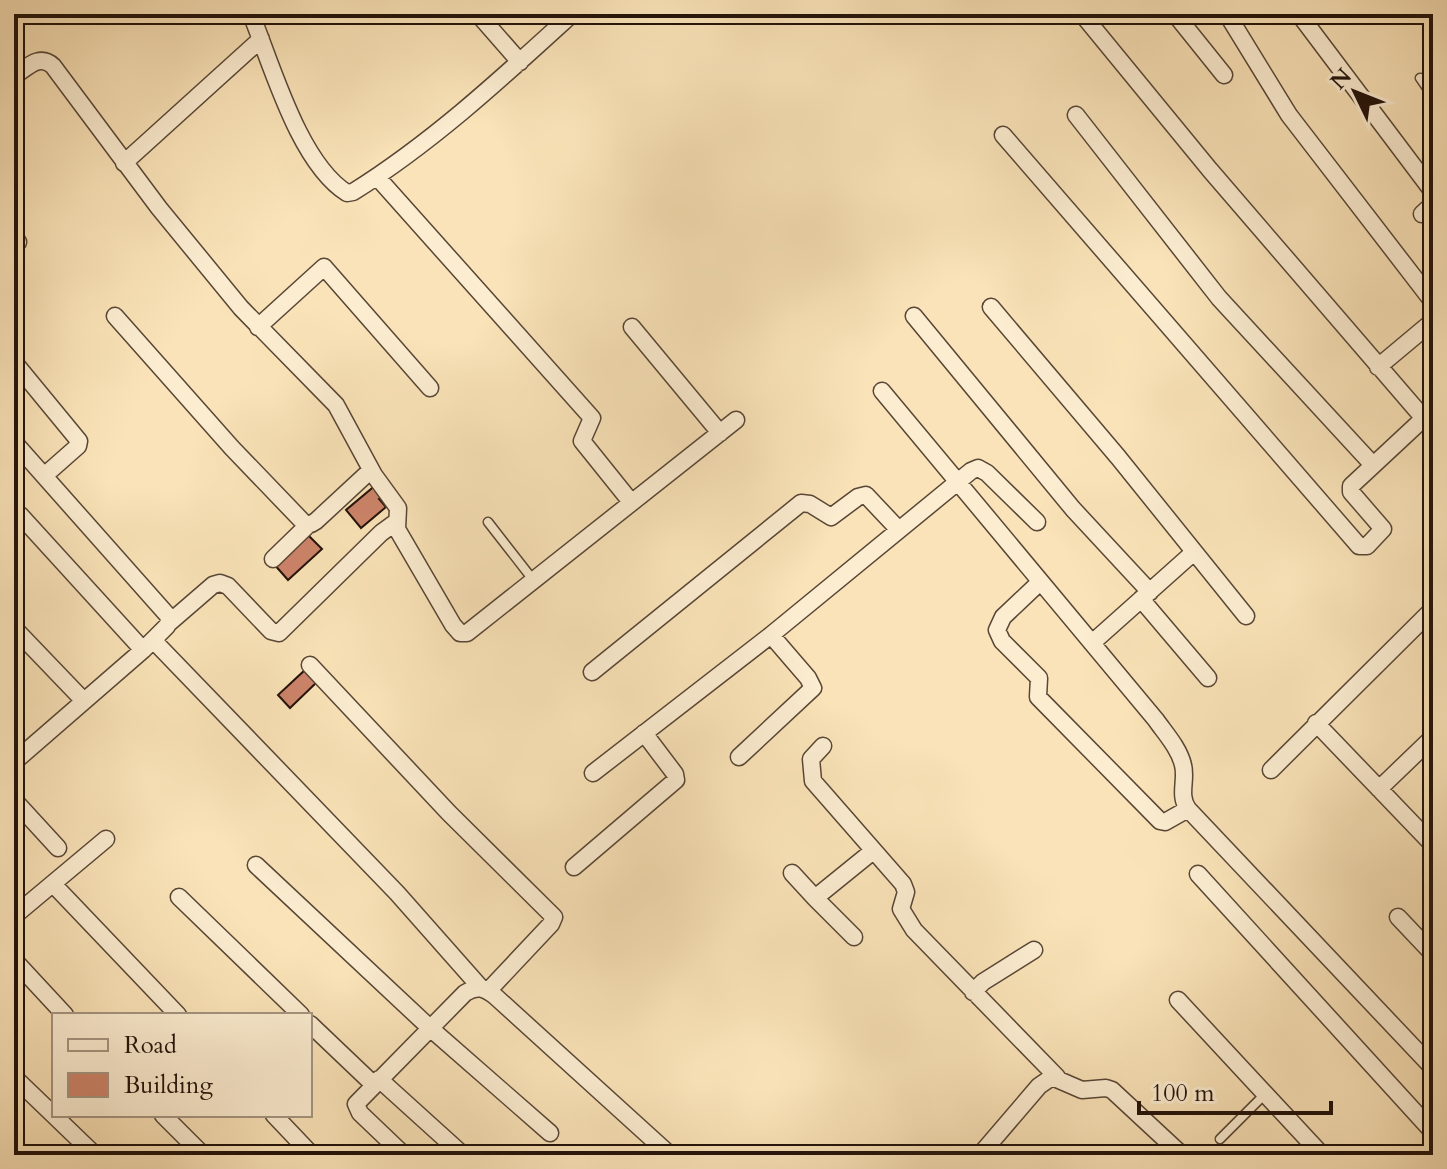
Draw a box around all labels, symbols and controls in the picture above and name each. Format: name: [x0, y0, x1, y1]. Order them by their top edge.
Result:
north arrow: [1315, 52, 1395, 132]
text: N: [1324, 62, 1359, 96]
legend: [52, 1013, 312, 1117]
text: Road: [124, 1029, 177, 1062]
scale bar: [1139, 1065, 1331, 1115]
text: Building: [124, 1069, 214, 1102]
text: 100 m: [1151, 1077, 1215, 1110]

